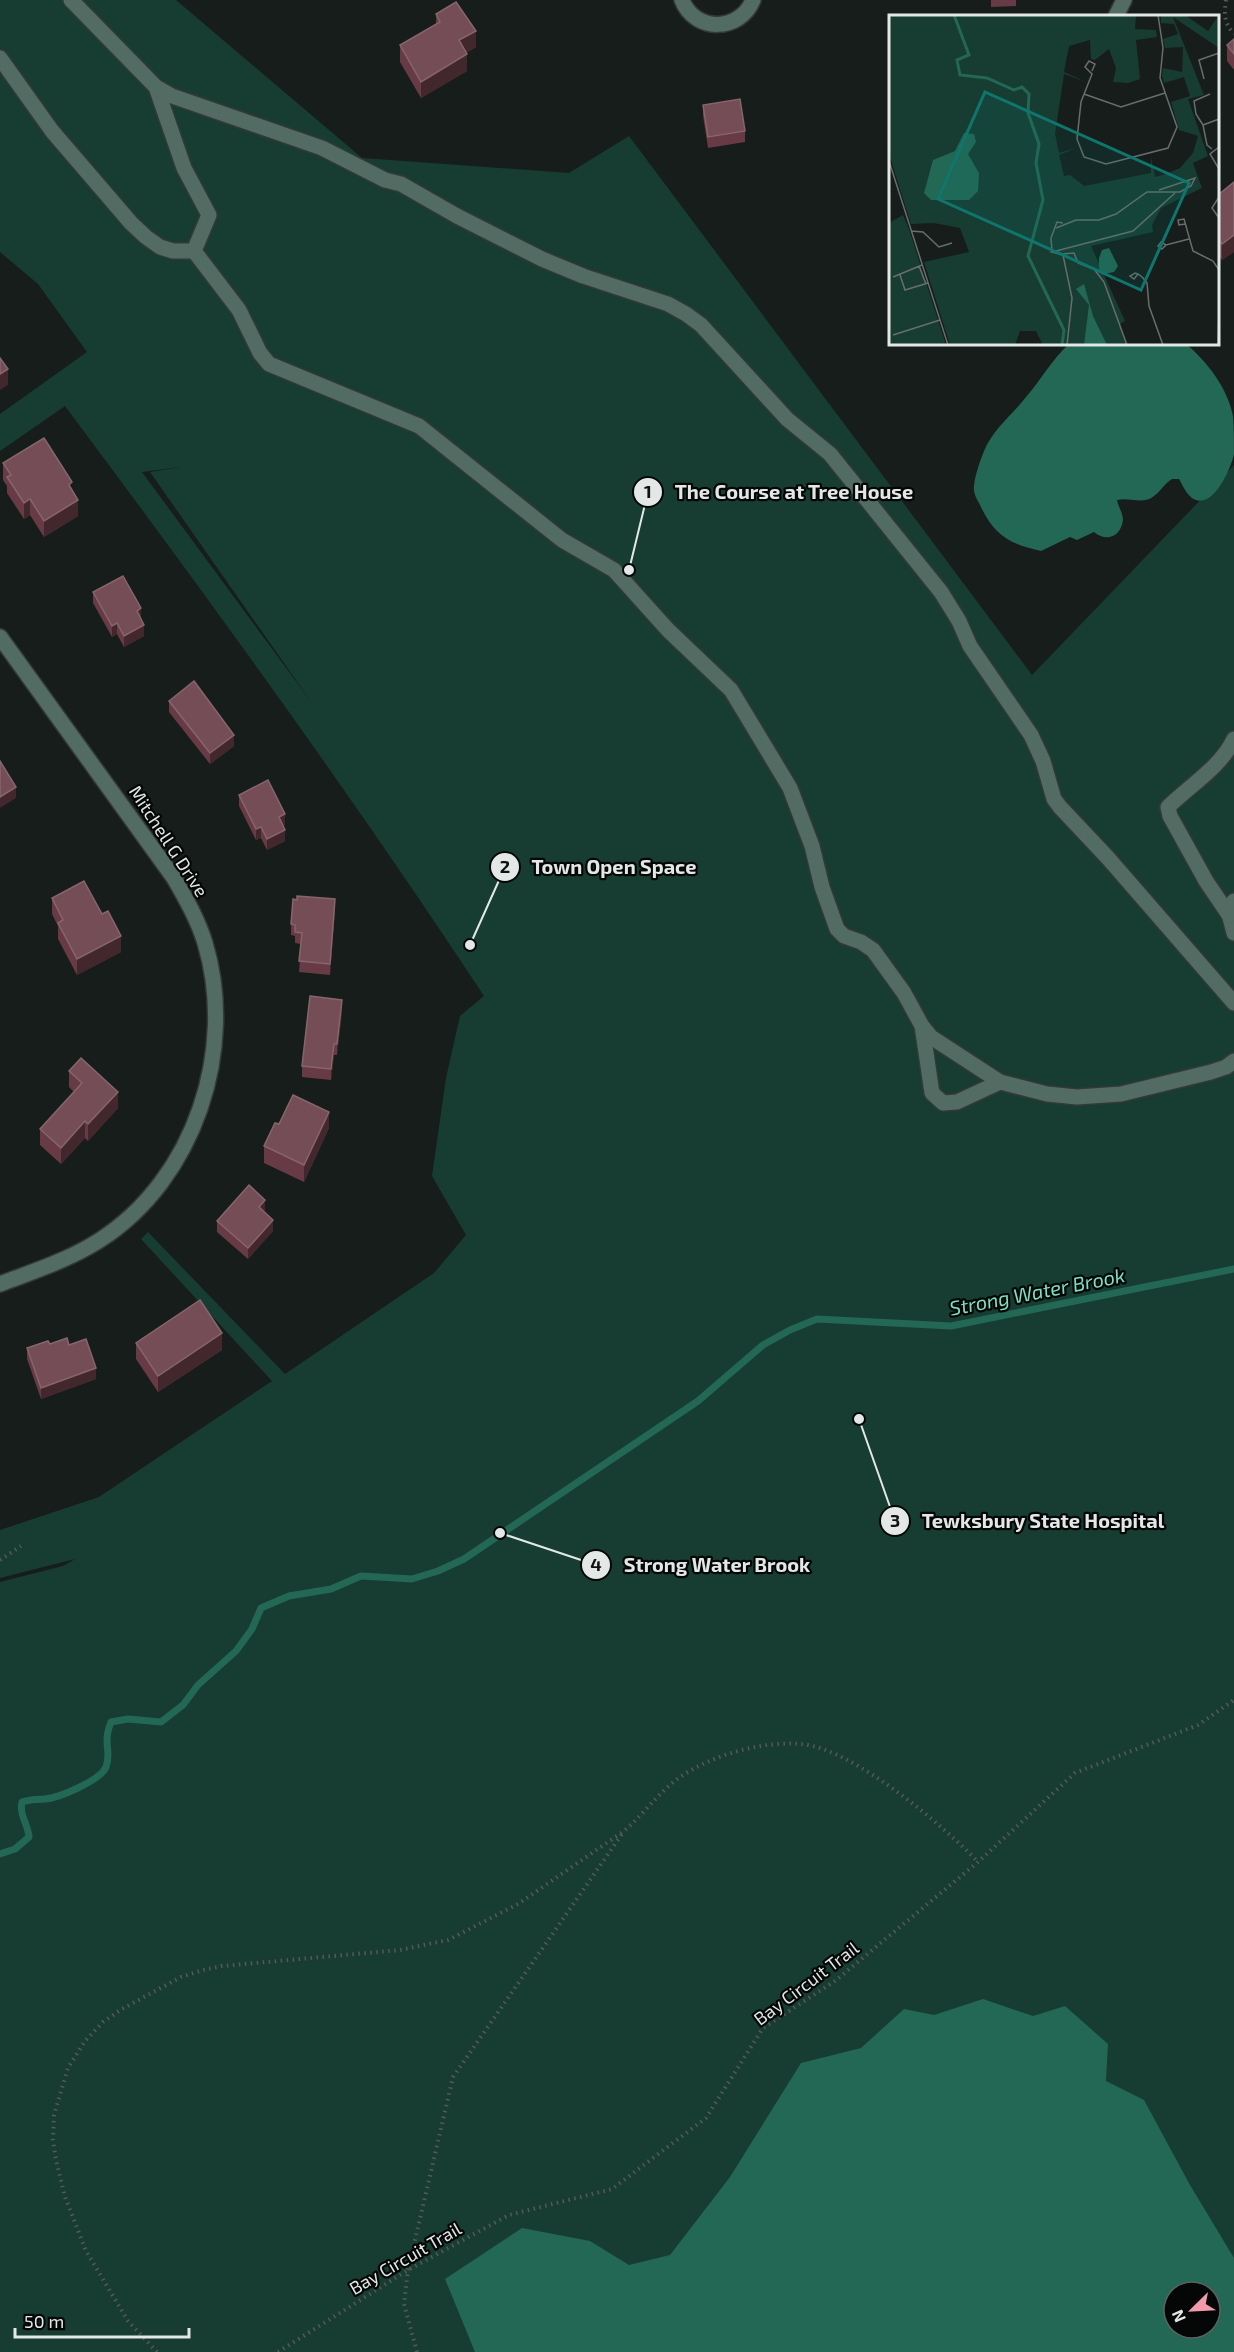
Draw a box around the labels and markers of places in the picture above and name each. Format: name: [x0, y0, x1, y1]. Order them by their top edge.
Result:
callout: The Course at Tree House: [633, 473, 925, 511]
callout: Town Open Space: [490, 848, 709, 886]
callout: Tewksbury State Hospital: [880, 1502, 1177, 1540]
callout: Strong Water Brook: [581, 1546, 822, 1584]

